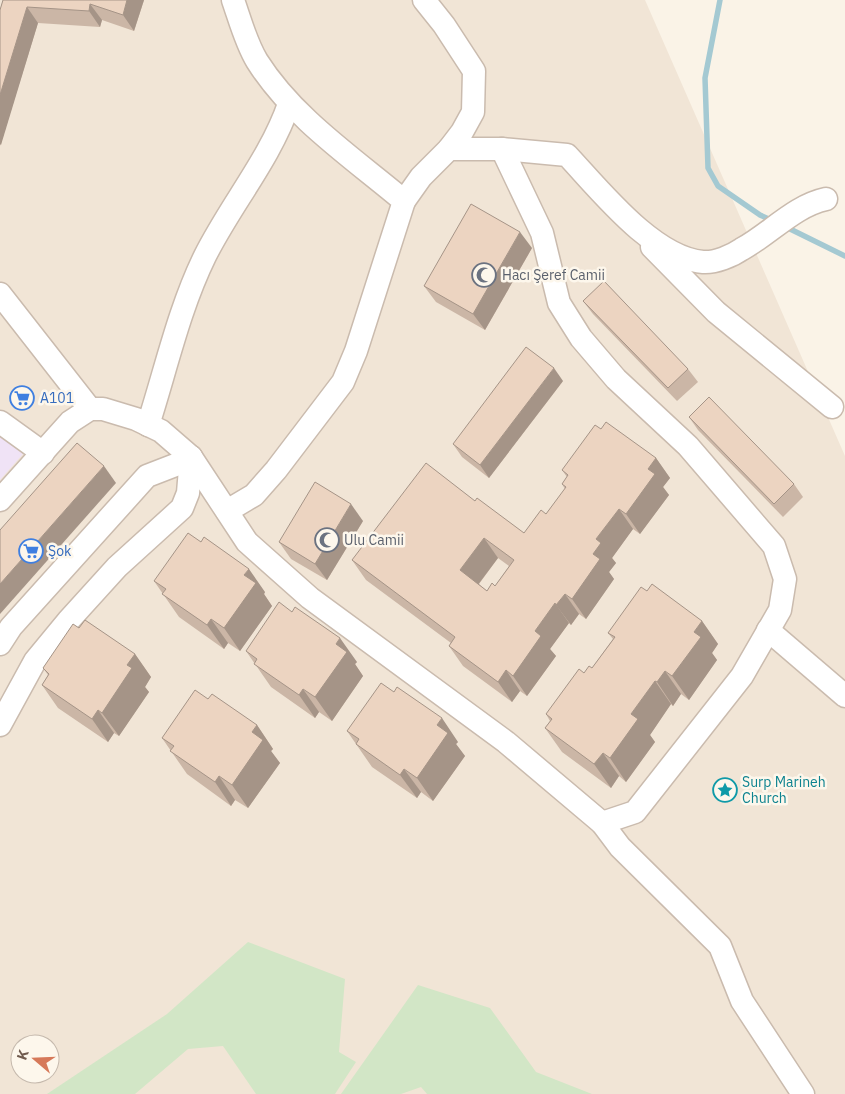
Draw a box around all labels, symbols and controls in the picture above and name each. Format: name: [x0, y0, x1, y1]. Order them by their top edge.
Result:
mosque icon: Hacı Şeref Camii: [471, 262, 497, 288]
place label: Hacı Şeref Camii: [502, 266, 605, 284]
supermarket icon: A101: [9, 385, 35, 411]
place label: A101: [40, 389, 74, 407]
mosque icon: Ulu Camii: [314, 527, 340, 553]
place label: Ulu Camii: [344, 531, 404, 549]
supermarket icon: Şok: [18, 538, 44, 564]
place label: Şok: [48, 542, 72, 560]
place label: Surp Marineh Church: [742, 773, 826, 807]
place icon: Surp Marineh Church: [712, 777, 738, 803]
north arrow: [10, 1034, 60, 1084]
text: K: [13, 1047, 33, 1062]

